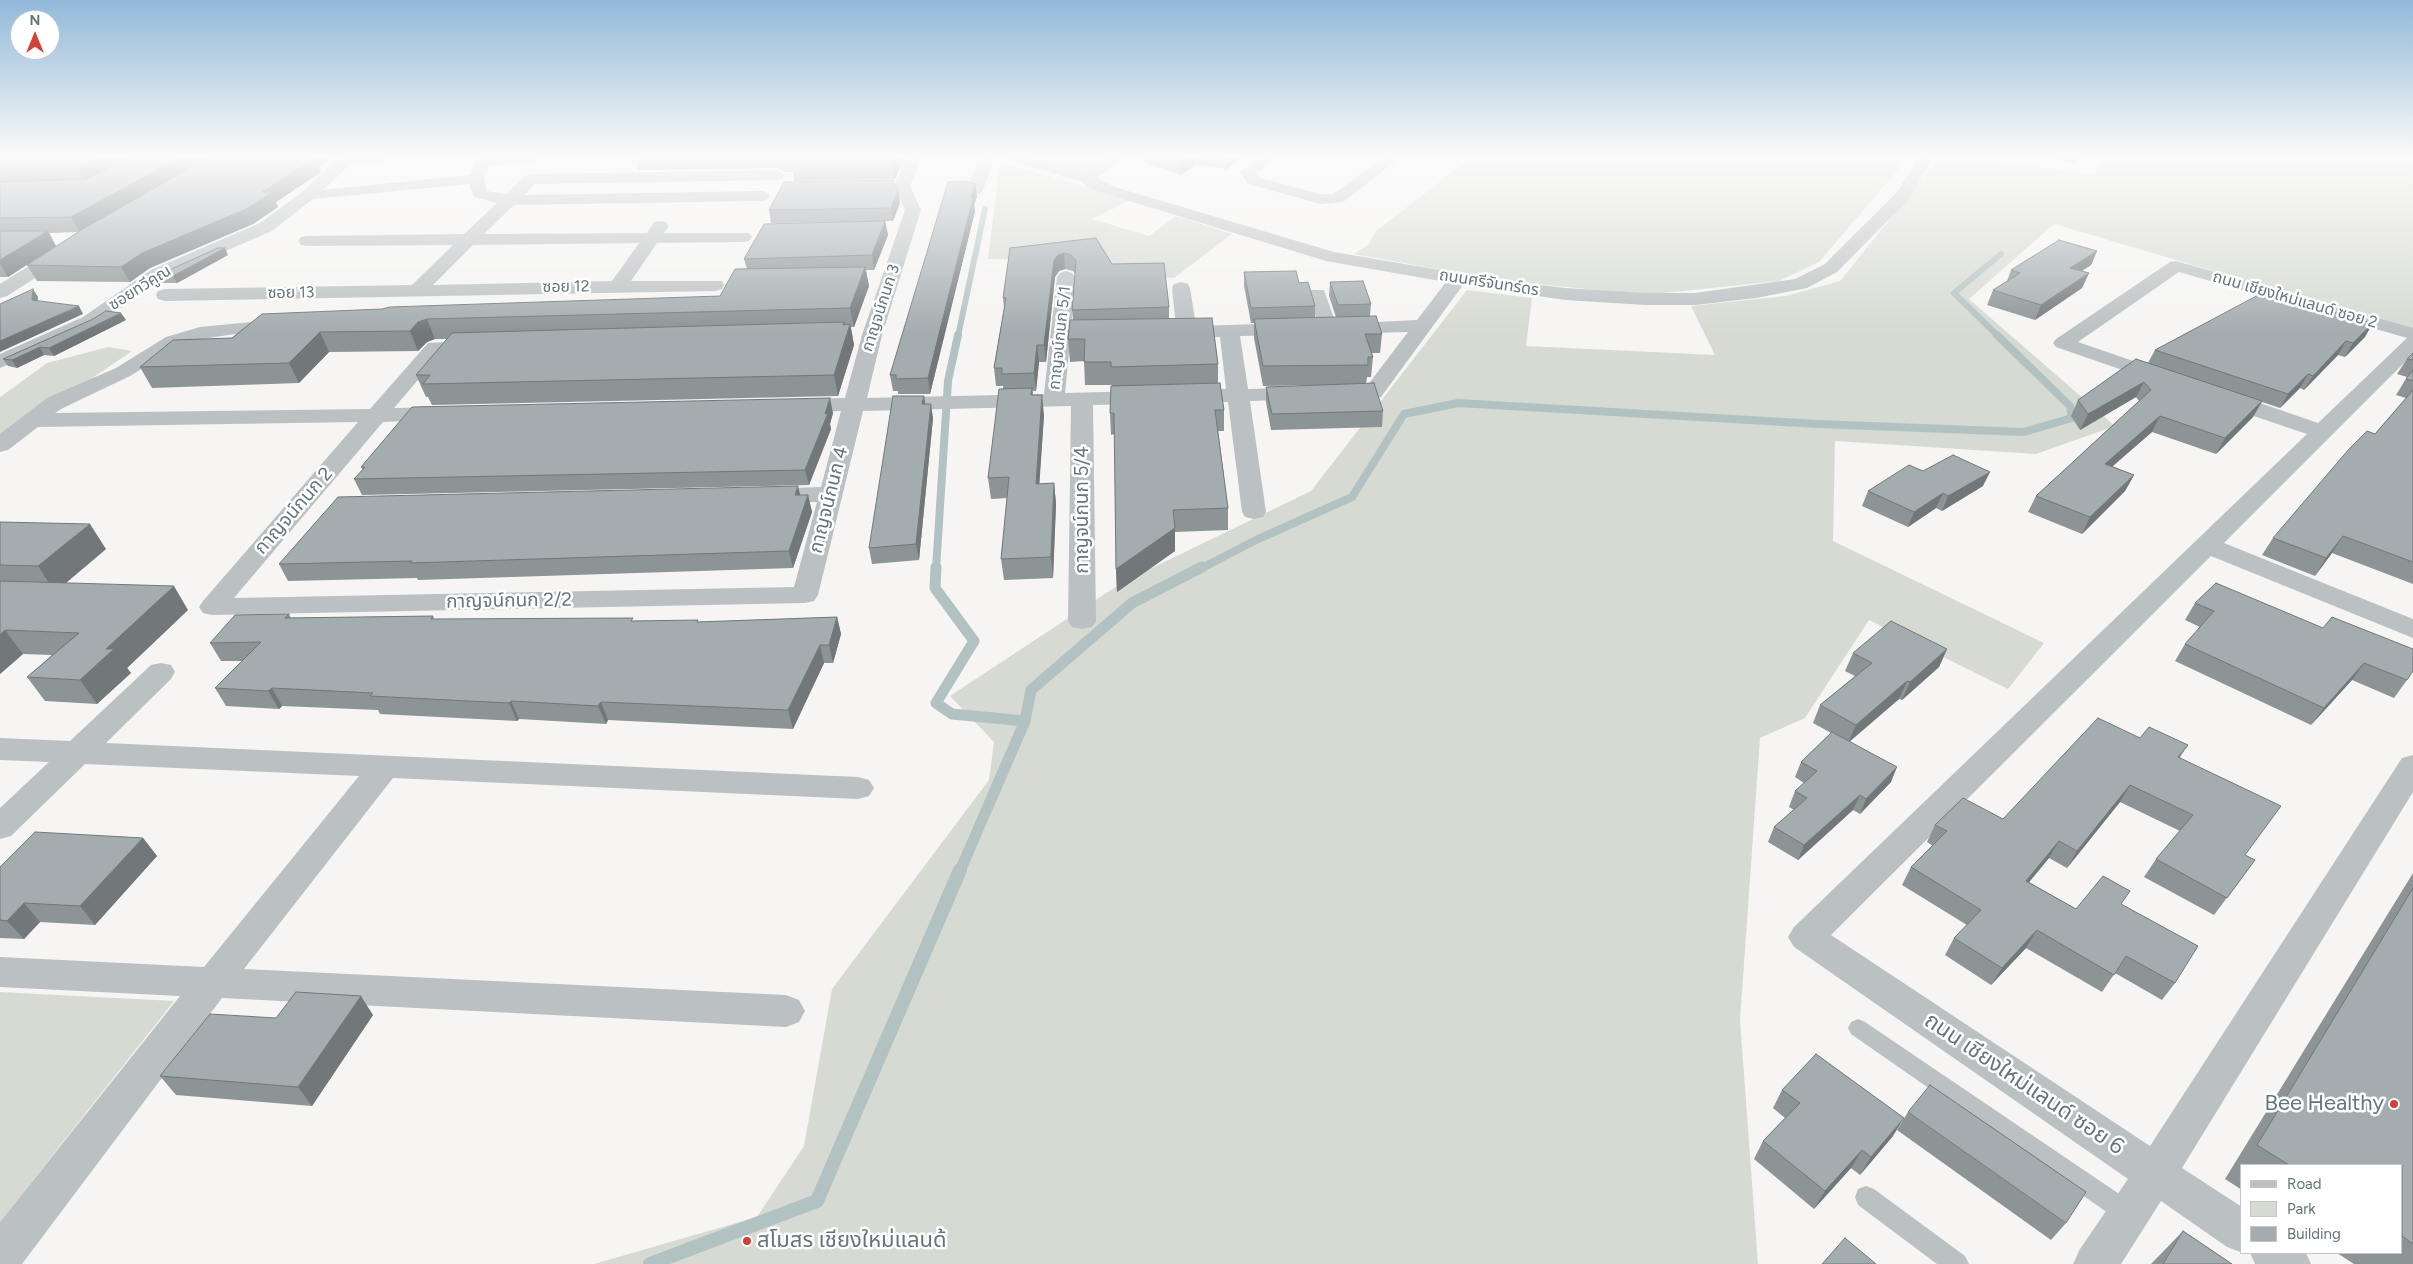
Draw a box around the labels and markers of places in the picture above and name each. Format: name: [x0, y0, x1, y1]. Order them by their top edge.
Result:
place label: Bee Healthy: [2265, 1091, 2384, 1117]
marker: Bee Healthy: [2388, 1098, 2400, 1110]
place label: สโมสร เชียงใหม่แลนด้: [757, 1228, 946, 1254]
marker: สโมสร เชียงใหม่แลนด้: [741, 1235, 753, 1247]

